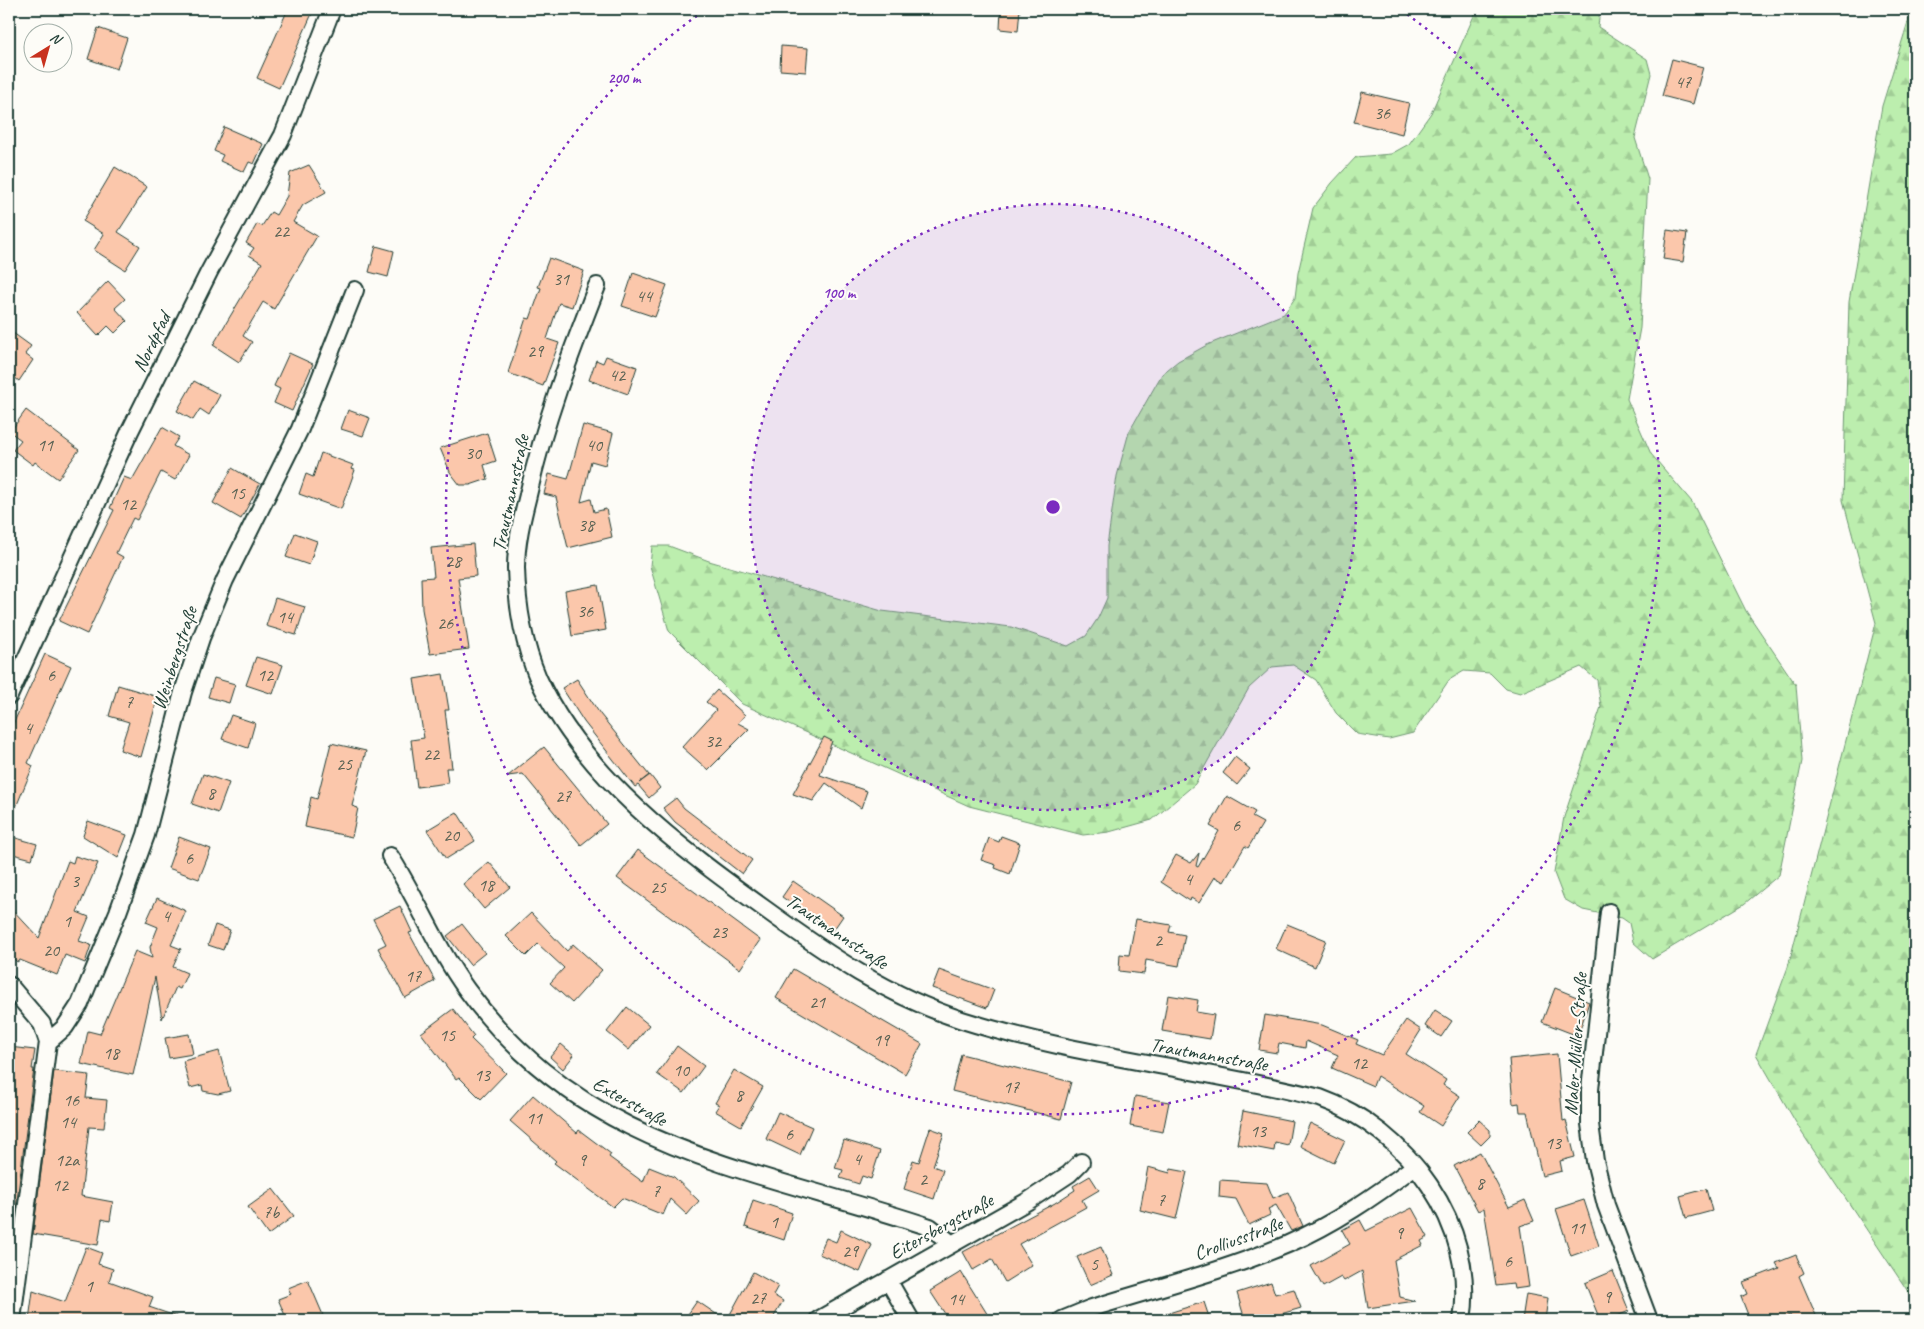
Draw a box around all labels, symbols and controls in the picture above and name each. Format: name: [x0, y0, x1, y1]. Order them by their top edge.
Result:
north arrow: [22, 22, 72, 72]
text: N: [47, 29, 66, 49]
text: 200 m: [608, 69, 642, 88]
house number: 47: [1675, 71, 1692, 93]
house number: 36: [1374, 102, 1391, 124]
house number: 22: [273, 220, 291, 242]
house number: 31: [553, 268, 570, 290]
text: 100 m: [823, 284, 857, 303]
house number: 44: [636, 285, 654, 307]
street label: Nordpfad: [126, 305, 178, 376]
house number: 29: [527, 340, 545, 362]
house number: 42: [609, 364, 627, 386]
street label: Trautmannstraße: [486, 431, 535, 554]
house number: 11: [37, 434, 54, 456]
house number: 40: [586, 434, 604, 456]
house number: 30: [465, 442, 483, 464]
house number: 15: [229, 482, 246, 504]
house number: 12: [120, 493, 138, 515]
centre of rings: [1044, 498, 1062, 516]
house number: 38: [578, 514, 596, 536]
house number: 28: [445, 550, 463, 572]
house number: 36: [577, 600, 594, 622]
street label: Weinbergstraße: [146, 602, 203, 713]
house number: 14: [277, 606, 295, 628]
house number: 26: [437, 612, 454, 634]
house number: 6: [47, 664, 56, 686]
house number: 12: [257, 664, 275, 686]
house number: 7: [125, 691, 134, 713]
house number: 4: [24, 717, 34, 739]
house number: 32: [705, 730, 723, 752]
house number: 22: [423, 743, 441, 765]
house number: 25: [336, 753, 353, 775]
house number: 8: [207, 782, 217, 804]
house number: 27: [555, 785, 572, 807]
house number: 6: [1232, 814, 1241, 836]
house number: 20: [443, 824, 461, 846]
house number: 6: [185, 847, 194, 869]
house number: 4: [1184, 868, 1194, 890]
house number: 3: [71, 870, 81, 892]
house number: 18: [478, 874, 496, 896]
house number: 25: [650, 876, 667, 898]
street label: Trautmannstraße: [781, 888, 894, 976]
house number: 4: [162, 905, 172, 927]
house number: 1: [63, 910, 72, 932]
house number: 23: [711, 921, 729, 943]
house number: 2: [1154, 929, 1164, 951]
house number: 20: [43, 939, 61, 961]
house number: 17: [405, 965, 422, 987]
street label: Maler-Müller-Straße: [1558, 971, 1593, 1116]
house number: 21: [809, 991, 826, 1013]
house number: 15: [439, 1024, 456, 1046]
house number: 19: [873, 1029, 891, 1051]
street label: Trautmannstraße: [1148, 1032, 1271, 1077]
house number: 18: [103, 1042, 121, 1064]
house number: 12: [1351, 1052, 1369, 1074]
house number: 10: [673, 1059, 691, 1081]
house number: 13: [474, 1064, 492, 1086]
street label: Exterstraße: [588, 1071, 673, 1133]
house number: 17: [1003, 1076, 1020, 1098]
house number: 8: [735, 1084, 745, 1106]
house number: 16: [63, 1089, 80, 1111]
house number: 11: [526, 1107, 543, 1129]
house number: 14: [60, 1111, 78, 1133]
house number: 13: [1250, 1120, 1268, 1142]
house number: 6: [785, 1123, 794, 1145]
house number: 13: [1545, 1132, 1563, 1154]
house number: 4: [853, 1148, 863, 1170]
house number: 12a: [55, 1149, 80, 1171]
house number: 9: [578, 1149, 588, 1171]
house number: 2: [919, 1168, 929, 1190]
house number: 8: [1476, 1172, 1486, 1194]
house number: 12: [52, 1174, 70, 1196]
house number: 7: [652, 1180, 661, 1202]
street label: Eitersbergstraße: [885, 1187, 999, 1265]
house number: 7: [1157, 1189, 1166, 1211]
house number: 7b: [263, 1201, 280, 1223]
street label: Crolliusstraße: [1191, 1210, 1287, 1266]
house number: 1: [770, 1211, 779, 1233]
house number: 11: [1569, 1217, 1586, 1239]
house number: 9: [1395, 1222, 1405, 1244]
house number: 29: [842, 1240, 860, 1262]
house number: 6: [1504, 1250, 1513, 1272]
house number: 5: [1090, 1253, 1099, 1275]
house number: 1: [85, 1275, 94, 1297]
house number: 9: [1603, 1286, 1613, 1308]
house number: 27: [750, 1287, 767, 1309]
house number: 14: [948, 1288, 966, 1310]

